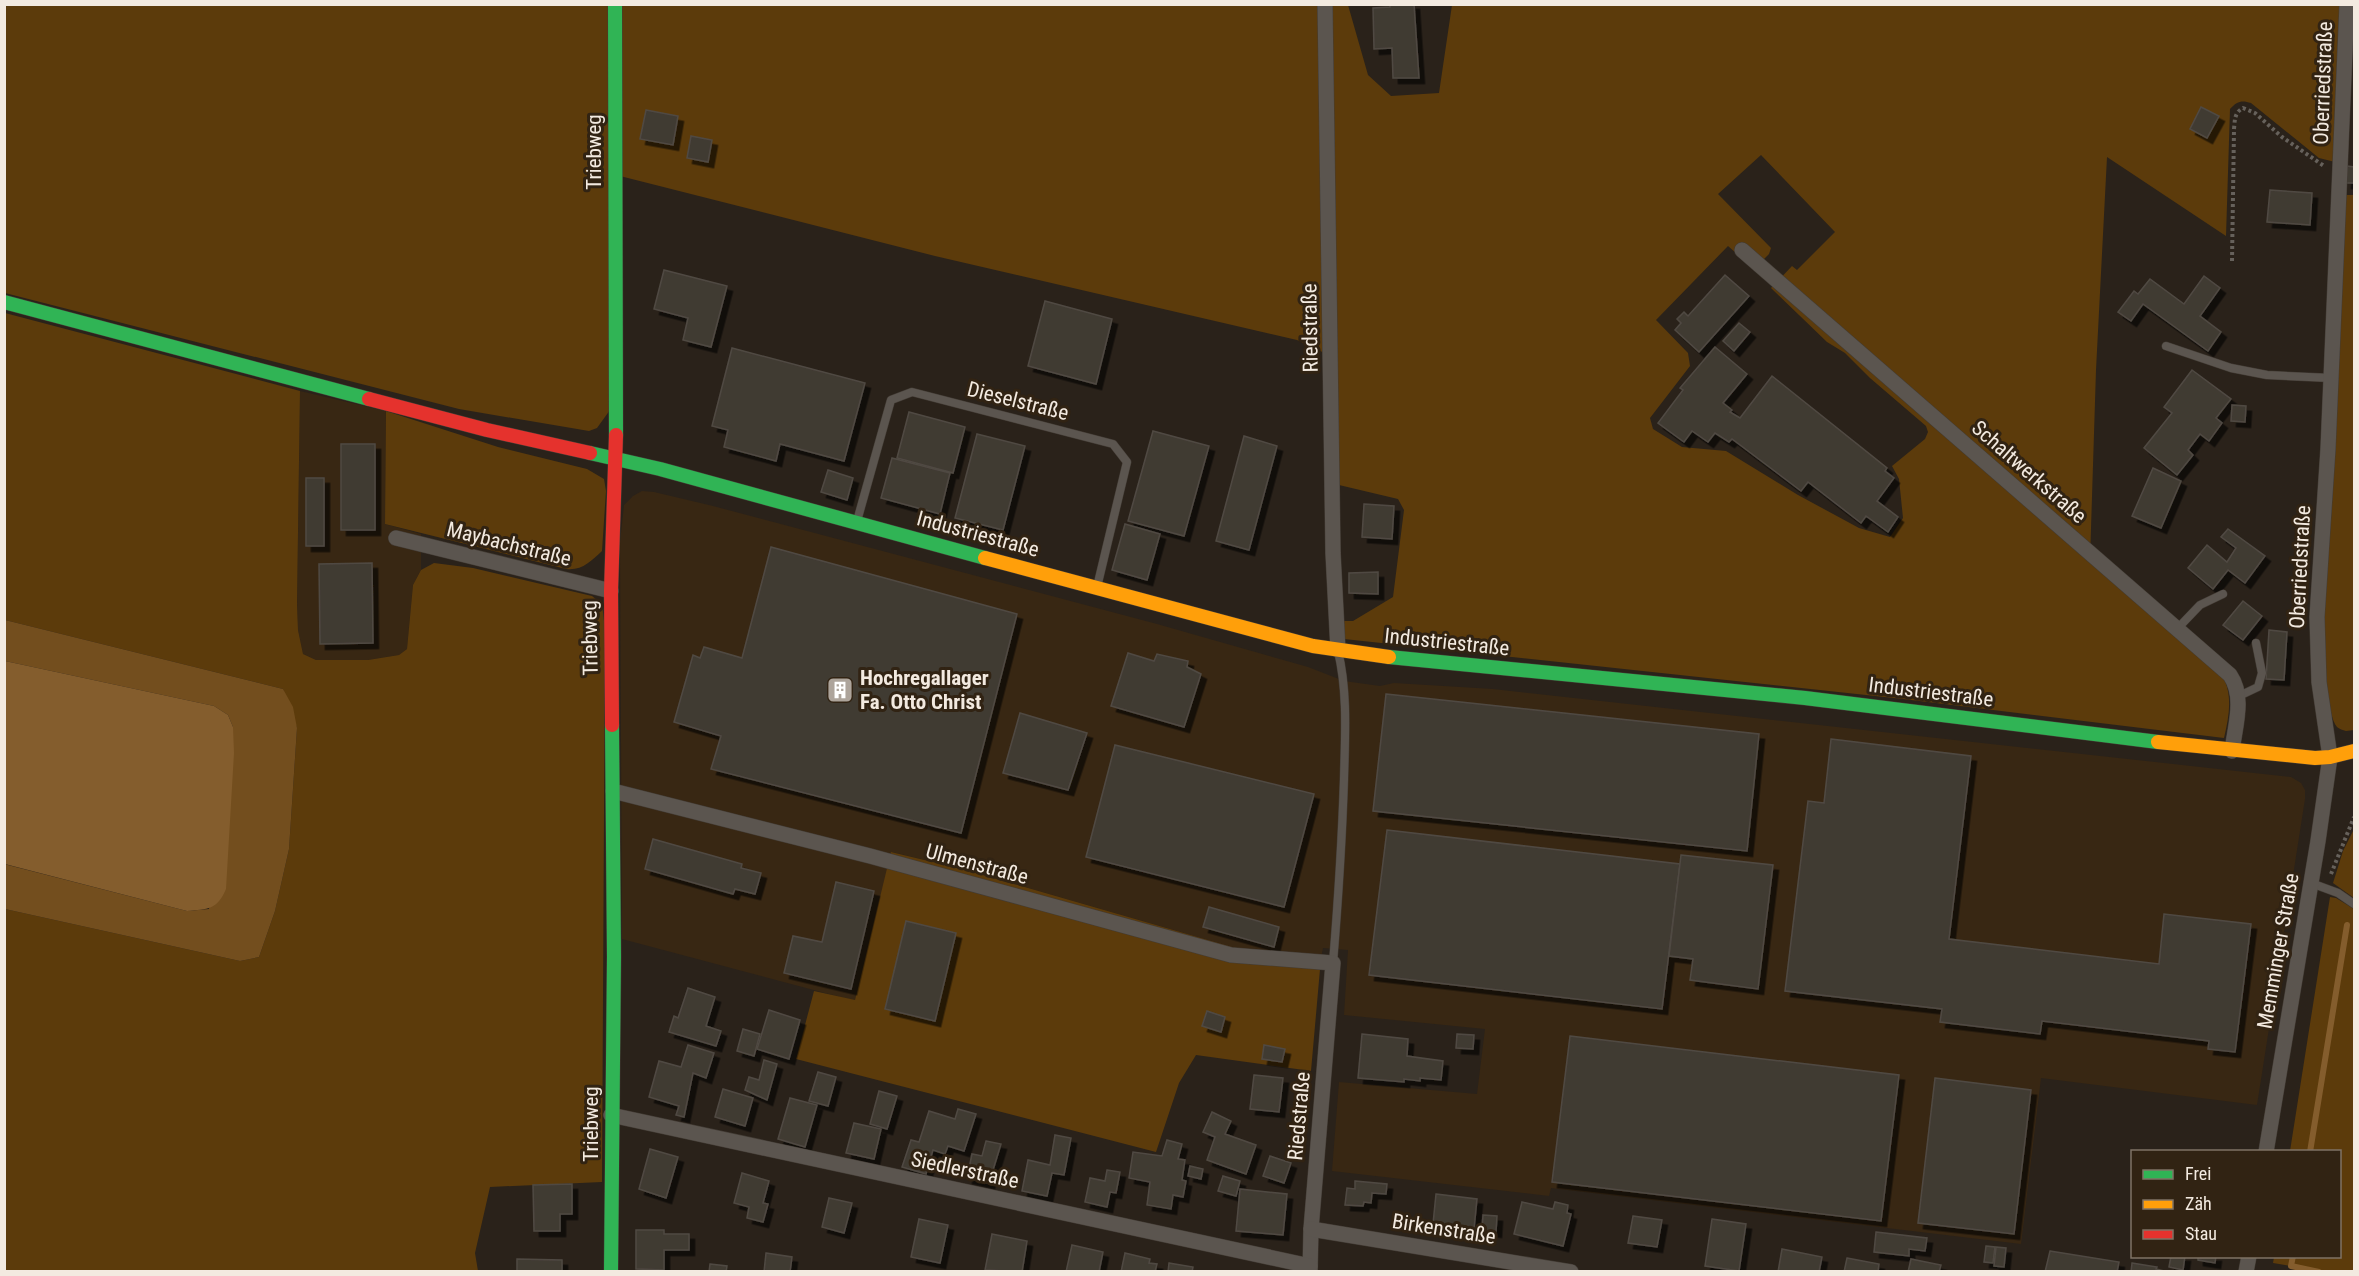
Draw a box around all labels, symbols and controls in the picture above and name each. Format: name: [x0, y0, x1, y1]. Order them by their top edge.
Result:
street label: Oberriedstraße: [2309, 21, 2337, 145]
street label: Triebweg: [582, 114, 606, 190]
street label: Riedstraße: [1297, 283, 1323, 373]
street label: Dieselstraße: [965, 377, 1071, 425]
street label: Schaltwerkstraße: [1967, 416, 2091, 528]
street label: Oberriedstraße: [2285, 505, 2315, 629]
street label: Industriestraße: [914, 506, 1042, 562]
street label: Maybachstraße: [444, 517, 574, 571]
street label: Triebweg: [577, 600, 603, 676]
street label: Industriestraße: [1383, 624, 1511, 661]
place label: Hochregallager Fa. Otto Christ: [860, 666, 989, 714]
street label: Industriestraße: [1867, 672, 1995, 712]
building icon: Hochregallager Fa. Otto Christ: [825, 675, 855, 705]
street label: Ulmenstraße: [923, 839, 1031, 889]
street label: Memminger Straße: [2252, 871, 2304, 1031]
street label: Riedstraße: [1283, 1071, 1315, 1161]
street label: Triebweg: [579, 1086, 603, 1162]
street label: Siedlerstraße: [909, 1147, 1021, 1193]
legend: [2131, 1150, 2341, 1258]
text: Frei: [2185, 1163, 2211, 1184]
text: Zäh: [2185, 1193, 2212, 1214]
street label: Birkenstraße: [1390, 1209, 1498, 1249]
text: Stau: [2185, 1223, 2217, 1244]

